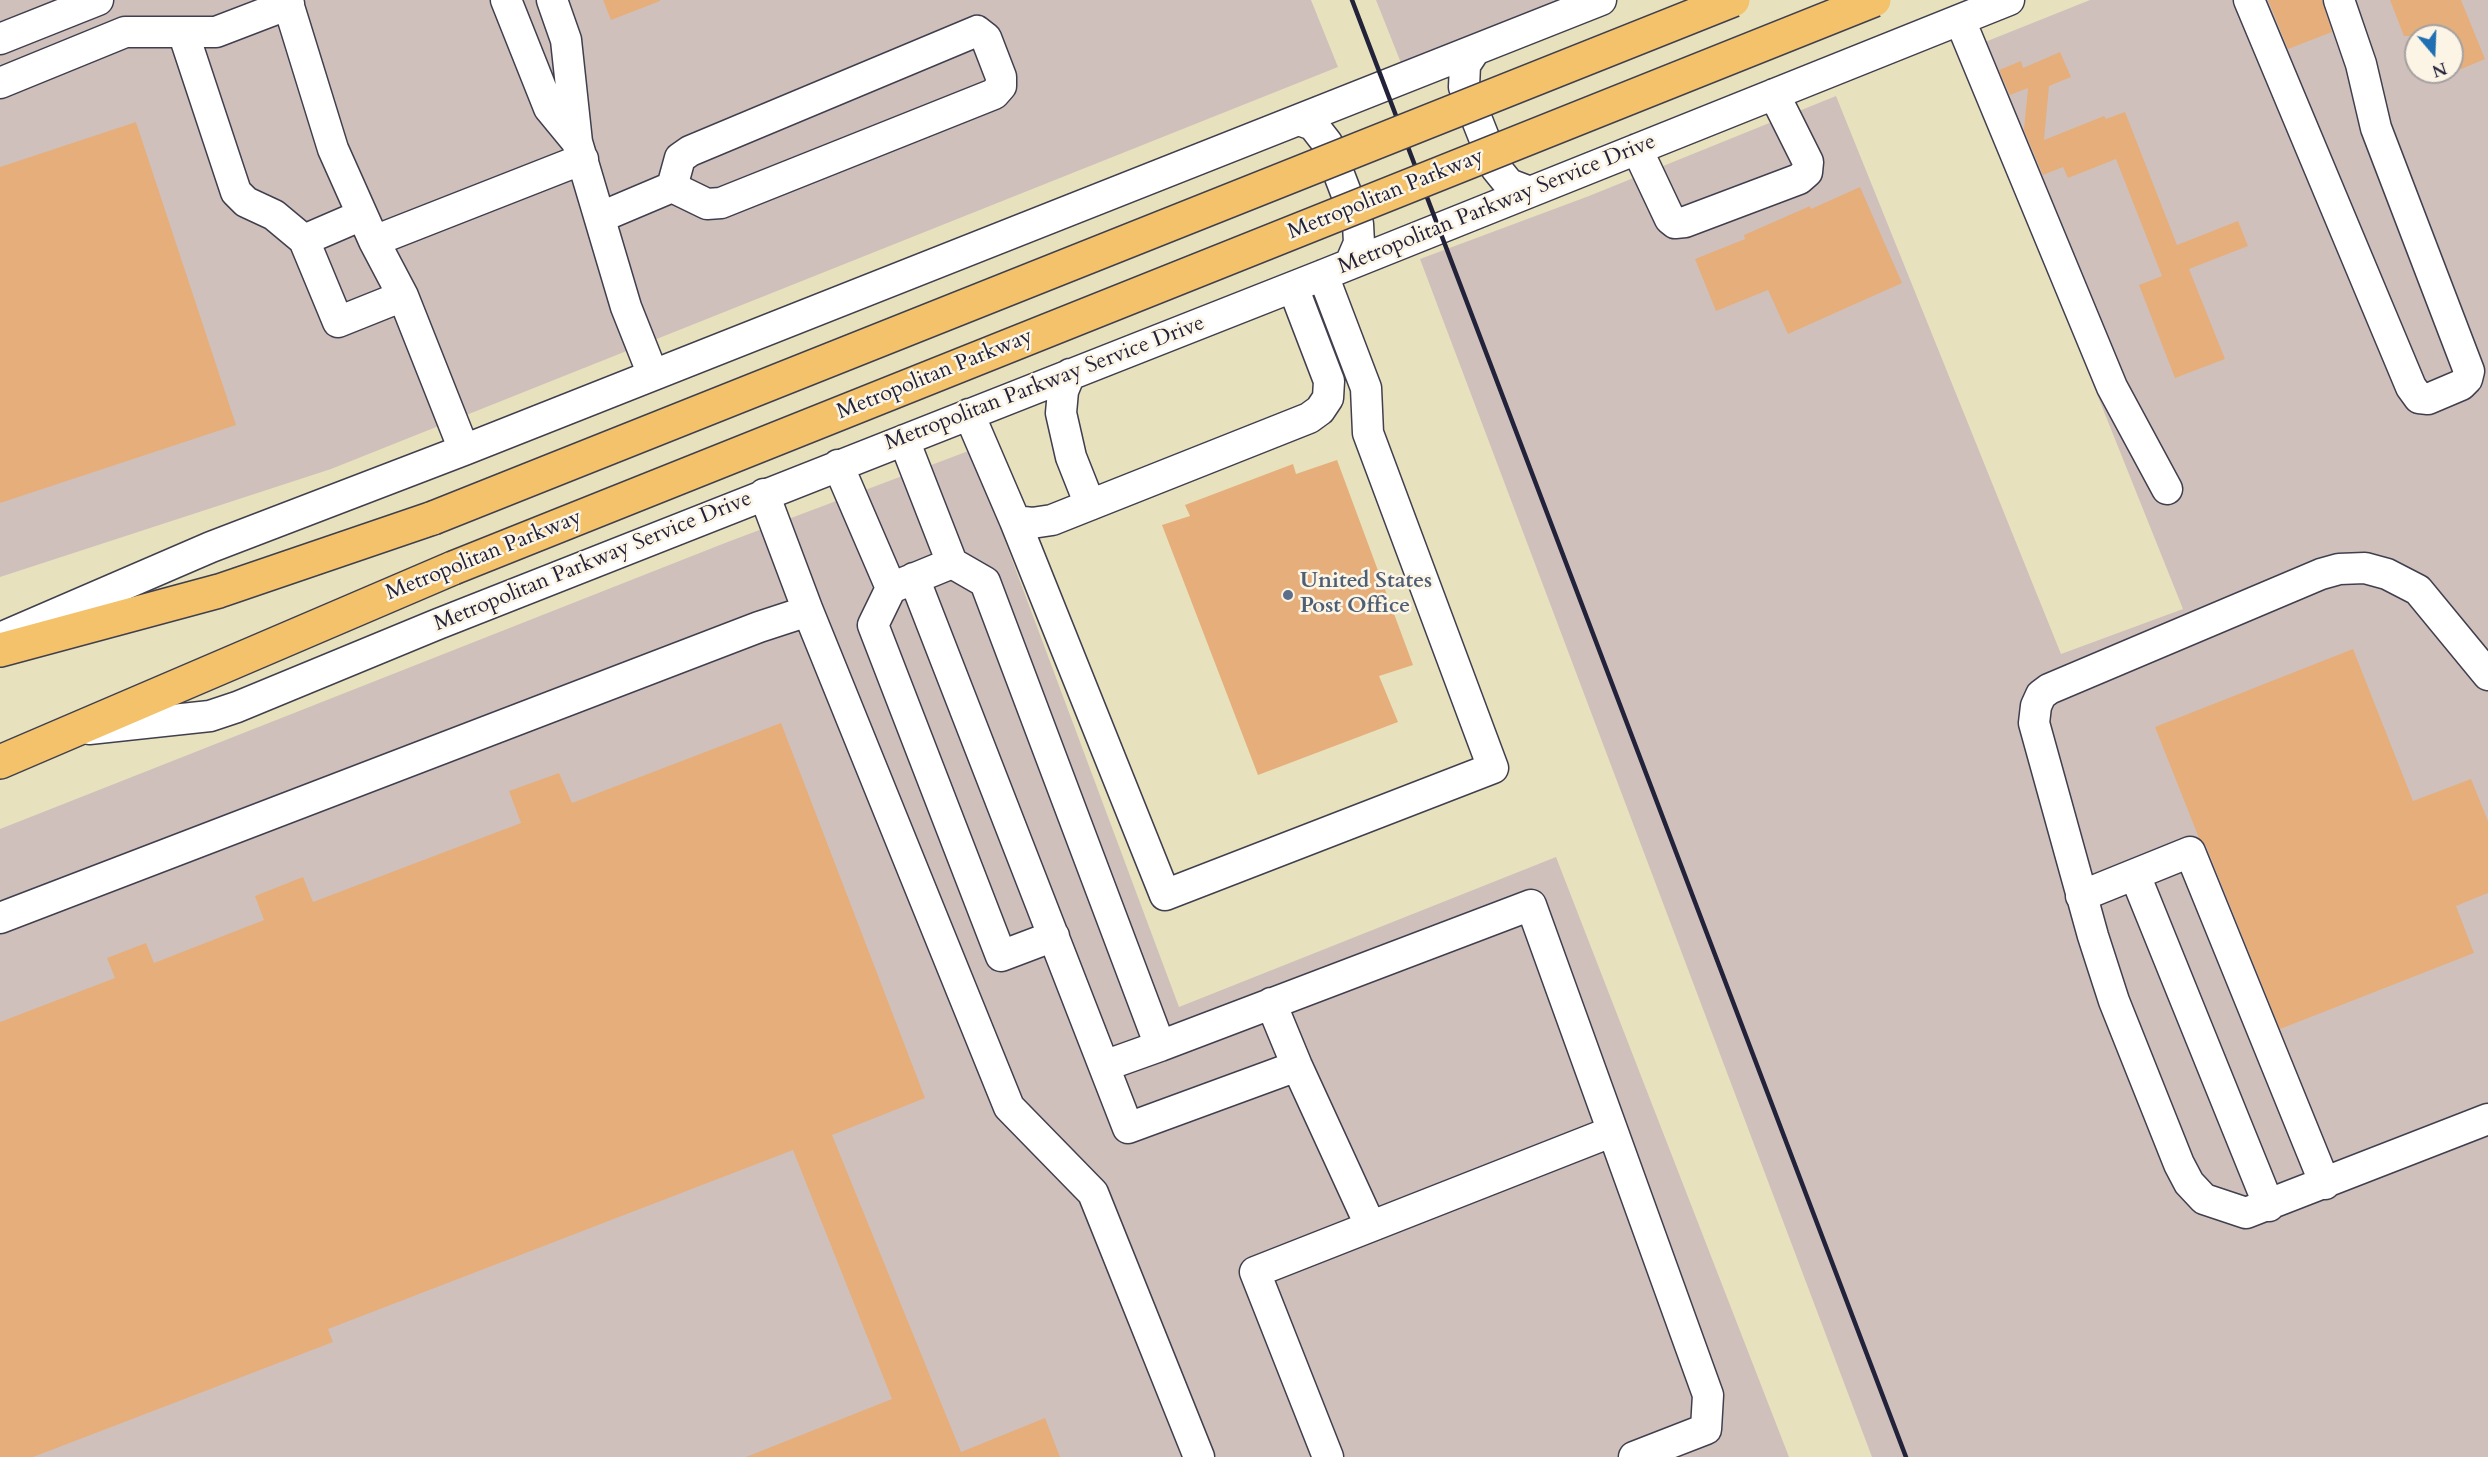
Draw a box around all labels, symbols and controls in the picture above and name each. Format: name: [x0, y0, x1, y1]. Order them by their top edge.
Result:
north arrow: [2404, 24, 2464, 84]
text: N: [2429, 56, 2449, 82]
street label: Metropolitan Parkway Service Drive: [1334, 129, 1660, 281]
street label: Metropolitan Parkway: [1284, 144, 1488, 246]
street label: Metropolitan Parkway Service Drive: [881, 311, 1209, 457]
street label: Metropolitan Parkway: [833, 324, 1037, 426]
street label: Metropolitan Parkway Service Drive: [430, 486, 756, 638]
street label: Metropolitan Parkway: [382, 505, 586, 607]
place label: United States Post Office: [1300, 569, 1432, 620]
marker: United States Post Office: [1281, 588, 1295, 602]

